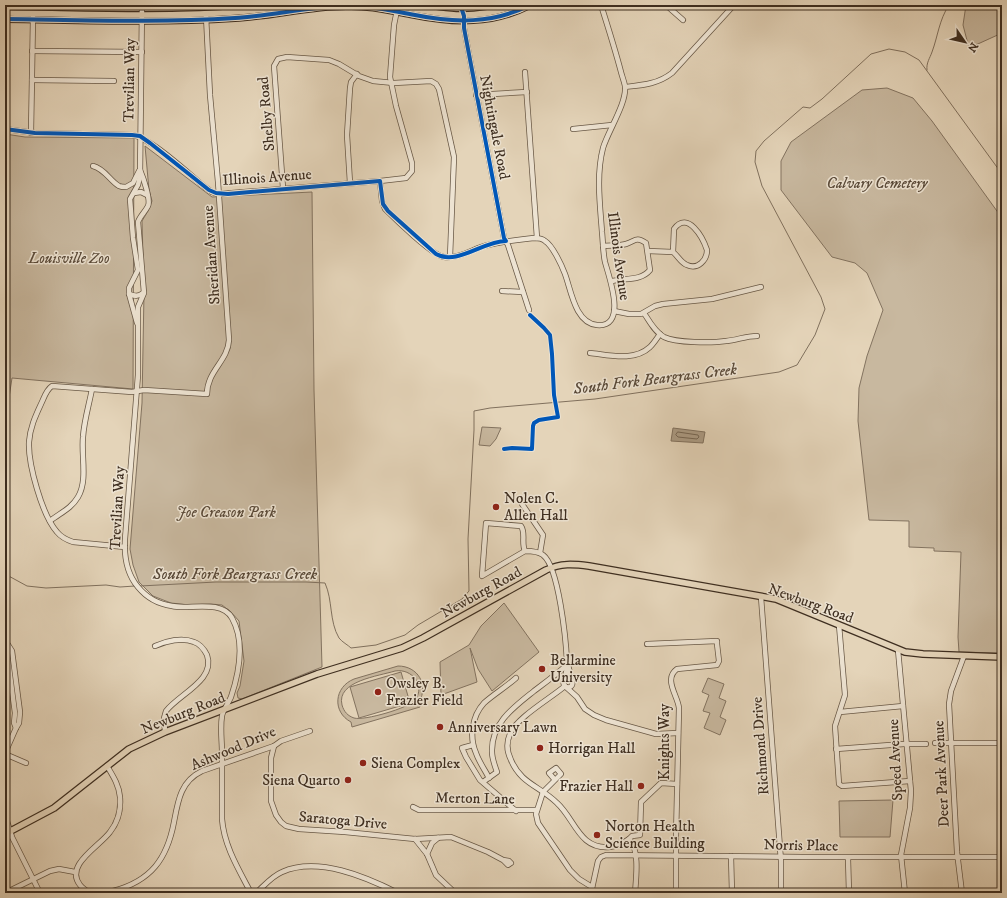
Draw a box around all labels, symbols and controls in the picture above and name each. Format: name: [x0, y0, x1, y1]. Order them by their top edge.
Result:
north arrow: [945, 22, 985, 62]
street label: Trevilian Way: [119, 37, 140, 122]
text: N: [964, 39, 981, 55]
street label: Nightingale Road: [475, 73, 514, 181]
street label: Shelby Road: [254, 75, 279, 152]
street label: Illinois Avenue: [222, 165, 312, 190]
park label: Calvary Cemetery: [827, 174, 928, 193]
street label: Sheridan Avenue: [199, 205, 224, 305]
street label: Illinois Avenue: [603, 210, 634, 302]
park label: Louisville Zoo: [27, 249, 110, 268]
water label: South Fork Beargrass Creek: [571, 359, 738, 399]
street label: Trevilian Way: [106, 465, 129, 551]
place label: Nolen C. Allen Hall: [504, 489, 568, 525]
marker: Nolen C. Allen Hall: [491, 502, 501, 512]
park label: Joe Creason Park: [176, 503, 277, 522]
street label: Newburg Road: [438, 562, 525, 622]
water label: South Fork Beargrass Creek: [152, 564, 318, 584]
street label: Newburg Road: [766, 579, 856, 628]
place label: Bellarmine University: [550, 651, 616, 687]
marker: Bellarmine University: [537, 664, 547, 674]
place label: Owsley B. Frazier Field: [386, 674, 464, 710]
marker: Owsley B. Frazier Field: [373, 687, 383, 697]
street label: Newburg Road: [138, 688, 229, 739]
street label: Richmond Drive: [748, 696, 773, 796]
street label: Knights Way: [655, 703, 674, 780]
place label: Anniversary Lawn: [448, 718, 557, 737]
street label: Speed Avenue: [884, 719, 907, 801]
street label: Deer Park Avenue: [929, 720, 954, 828]
street label: Ashwood Drive: [188, 722, 279, 775]
marker: Anniversary Lawn: [435, 722, 445, 732]
place label: Horrigan Hall: [548, 739, 636, 758]
marker: Horrigan Hall: [535, 743, 545, 753]
place label: Siena Complex: [371, 754, 461, 773]
marker: Siena Complex: [358, 758, 368, 768]
place label: Siena Quarto: [262, 771, 340, 790]
marker: Siena Quarto: [343, 775, 353, 785]
place label: Frazier Hall: [559, 777, 633, 796]
marker: Frazier Hall: [636, 781, 646, 791]
street label: Merton Lane: [435, 788, 515, 809]
street label: Saratoga Drive: [298, 807, 388, 834]
place label: Norton Health Science Building: [605, 817, 705, 853]
marker: Norton Health Science Building: [592, 830, 602, 840]
street label: Norris Place: [763, 835, 839, 856]

